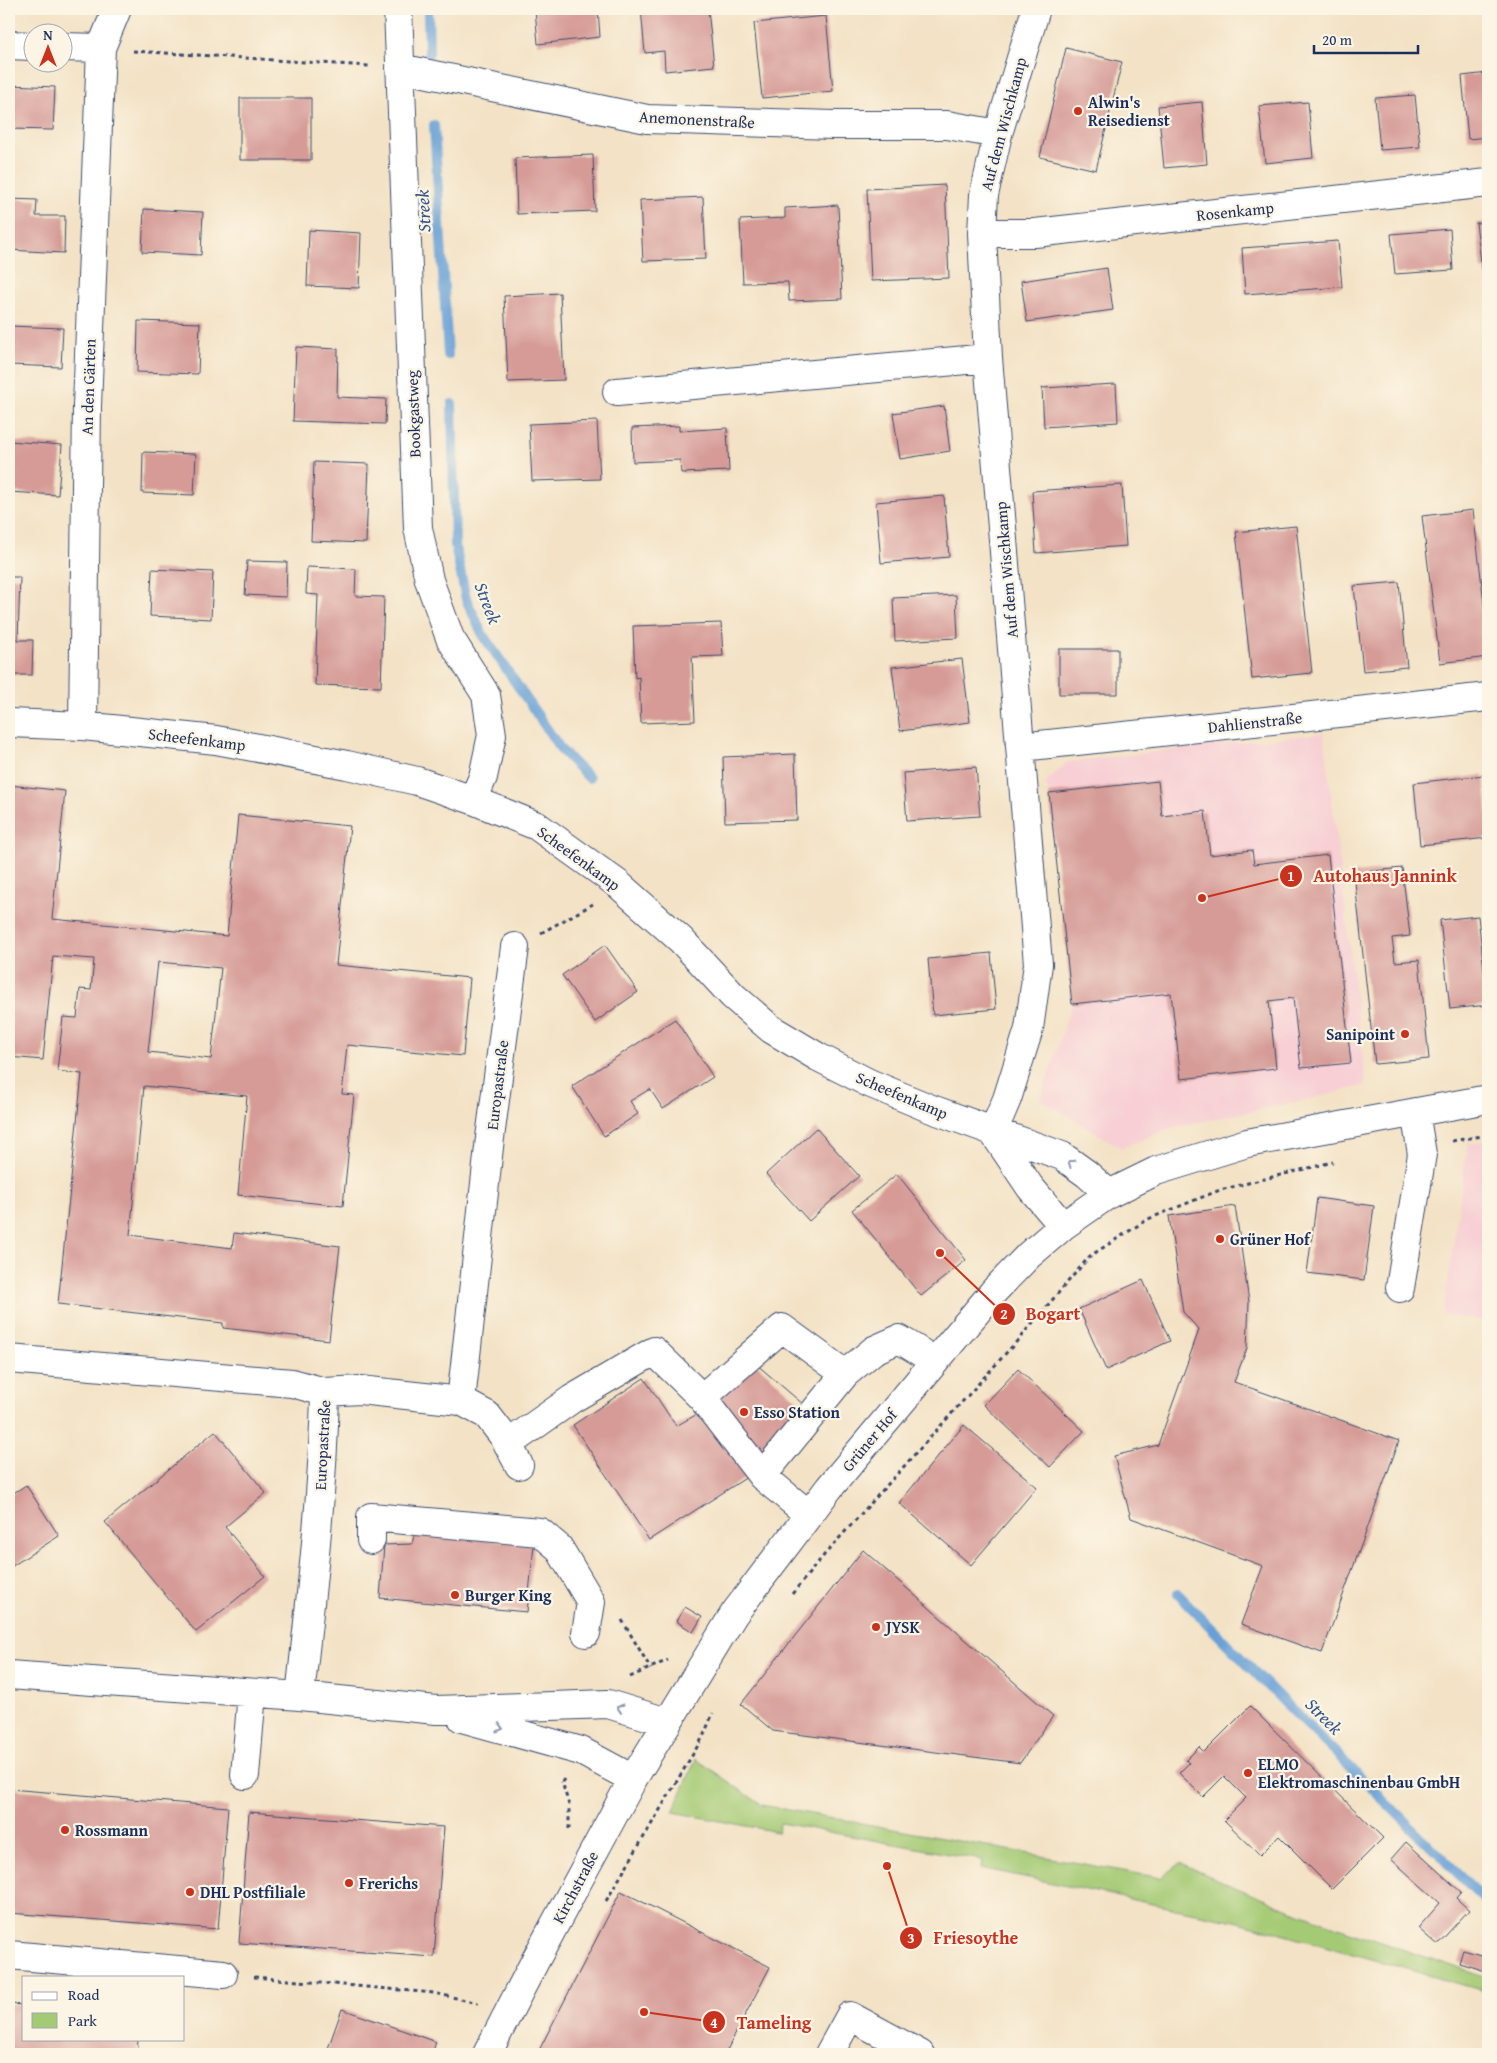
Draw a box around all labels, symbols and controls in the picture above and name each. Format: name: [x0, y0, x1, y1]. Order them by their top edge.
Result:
north arrow: [22, 22, 72, 72]
scale bar: [1314, 22, 1418, 54]
text: N: [43, 25, 53, 45]
text: 20 m: [1322, 29, 1353, 50]
street label: Auf dem Wischkamp: [974, 54, 1032, 193]
place label: Alwin's Reisedienst: [1088, 90, 1170, 132]
street label: Anemonenstraße: [639, 104, 755, 134]
marker: Alwin's Reisedienst: [1072, 105, 1084, 117]
water label: Streek: [408, 188, 438, 233]
street label: Rosenkamp: [1195, 195, 1275, 227]
street label: An den Gärten: [74, 338, 102, 436]
street label: Bookgastweg: [399, 370, 427, 458]
street label: Auf dem Wischkamp: [988, 500, 1024, 639]
water label: Streek: [468, 578, 509, 629]
street label: Dahlienstraße: [1207, 705, 1303, 739]
street label: Scheefenkamp: [147, 721, 247, 757]
street label: Scheefenkamp: [532, 820, 626, 897]
callout: Autohaus Jannink: [1279, 859, 1467, 892]
text: Autohaus Jannink: [1313, 862, 1457, 889]
text: 1: [1287, 865, 1295, 886]
place label: Sanipoint: [1326, 1022, 1395, 1046]
marker: Sanipoint: [1399, 1028, 1411, 1040]
street label: Europastraße: [480, 1039, 514, 1131]
street label: Scheefenkamp: [852, 1065, 952, 1125]
one-way arrow: [1068, 1160, 1077, 1169]
place label: Grüner Hof: [1230, 1227, 1312, 1251]
marker: Grüner Hof: [1214, 1233, 1226, 1245]
callout: Bogart: [991, 1297, 1091, 1330]
text: Bogart: [1026, 1300, 1080, 1327]
text: 2: [1000, 1303, 1008, 1324]
street label: Europastraße: [308, 1399, 336, 1491]
place label: Esso Station: [754, 1400, 841, 1424]
street label: Grüner Hof: [836, 1402, 904, 1477]
marker: Esso Station: [738, 1406, 750, 1418]
place label: Burger King: [465, 1583, 552, 1607]
marker: Burger King: [449, 1589, 461, 1601]
place label: JYSK: [883, 1615, 920, 1639]
marker: JYSK: [870, 1621, 882, 1633]
water label: Streek: [1299, 1691, 1349, 1741]
one-way arrow: [617, 1703, 625, 1713]
one-way arrow: [496, 1723, 504, 1733]
place label: ELMO Elektromaschinenbau GmbH: [1258, 1752, 1460, 1794]
marker: ELMO Elektromaschinenbau GmbH: [1242, 1767, 1254, 1779]
place label: Rossmann: [75, 1818, 149, 1842]
marker: Rossmann: [59, 1824, 71, 1836]
street label: Kirchstraße: [546, 1846, 604, 1928]
place label: Frerichs: [359, 1871, 418, 1895]
marker: Frerichs: [343, 1877, 355, 1889]
place label: DHL Postfiliale: [200, 1880, 306, 1904]
marker: DHL Postfiliale: [184, 1886, 196, 1898]
callout: Friesoythe: [899, 1921, 1028, 1954]
text: Friesoythe: [934, 1924, 1019, 1951]
text: 3: [907, 1927, 915, 1948]
legend: [22, 1976, 185, 2040]
text: Road: [68, 1984, 99, 2005]
callout: Tameling: [702, 2006, 821, 2039]
text: Tameling: [737, 2009, 812, 2036]
text: Park: [68, 2010, 97, 2031]
text: 4: [710, 2012, 718, 2033]

